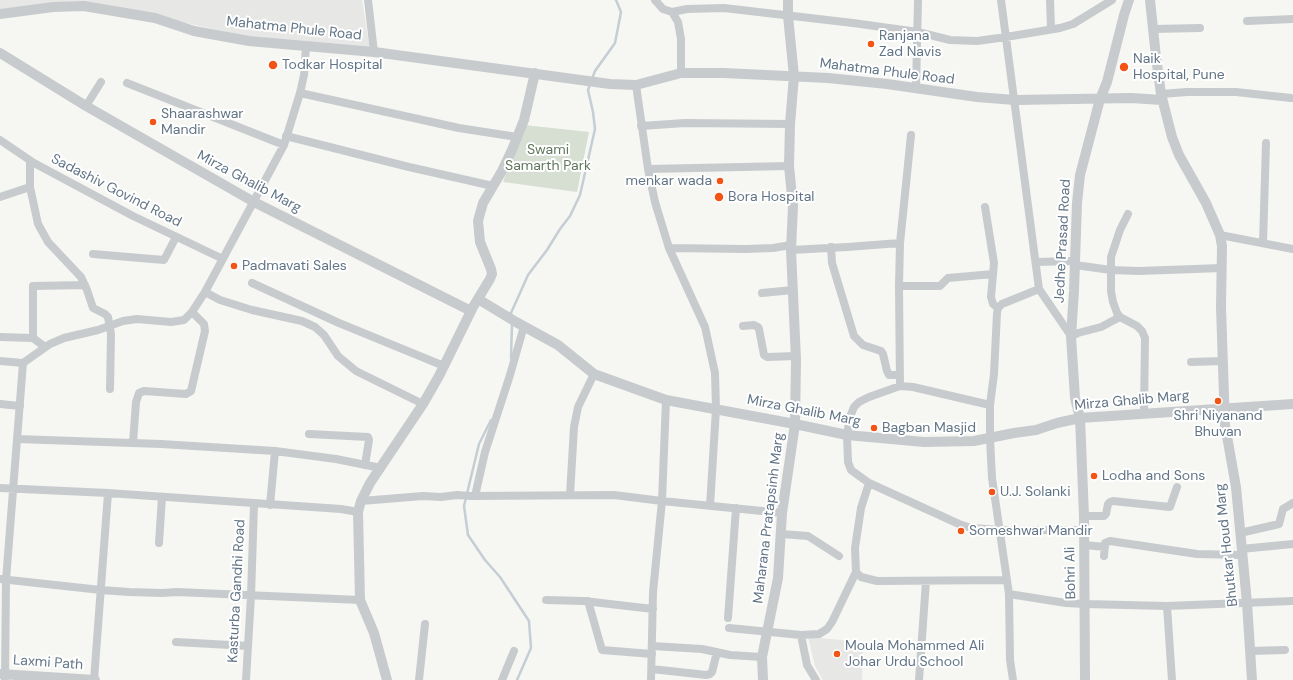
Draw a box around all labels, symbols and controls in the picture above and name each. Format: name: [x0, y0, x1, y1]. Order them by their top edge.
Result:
street label: Mahatma Phule Road: [226, 14, 362, 44]
place label: Ranjana Zad Navis: [879, 28, 941, 60]
marker: Ranjana Zad Navis: [866, 39, 876, 49]
place label: Naik Hospital, Pune: [1133, 51, 1225, 84]
street label: Mahatma Phule Road: [819, 55, 955, 89]
place label: Todkar Hospital: [282, 57, 382, 73]
marker: Todkar Hospital: [267, 59, 279, 71]
marker: Naik Hospital, Pune: [1118, 61, 1130, 73]
place label: Shaarashwar Mandir: [161, 106, 244, 138]
marker: Shaarashwar Mandir: [148, 117, 158, 127]
park label: Swami Samarth Park: [505, 142, 591, 174]
street label: Mirza Ghalib Marg: [194, 147, 304, 217]
street label: Sadashiv Govind Road: [48, 151, 184, 231]
place label: menkar wada: [626, 173, 712, 189]
marker: menkar wada: [715, 176, 725, 186]
street label: Jedhe Prasad Road: [1051, 179, 1075, 303]
place label: Bora Hospital: [728, 189, 814, 205]
marker: Bora Hospital: [713, 191, 725, 203]
place label: Padmavati Sales: [242, 258, 347, 274]
marker: Padmavati Sales: [229, 261, 239, 271]
street label: Mirza Ghalib Marg: [1074, 388, 1190, 414]
street label: Mirza Ghalib Marg: [746, 392, 862, 430]
marker: Shri Niyanand Bhuvan: [1213, 396, 1223, 406]
place label: Shri Niyanand Bhuvan: [1174, 408, 1262, 440]
place label: Bagban Masjid: [882, 420, 976, 436]
marker: Bagban Masjid: [869, 423, 879, 433]
street label: Maharana Pratapsinh Marg: [750, 432, 788, 604]
place label: Lodha and Sons: [1102, 468, 1205, 484]
marker: Lodha and Sons: [1089, 471, 1099, 481]
street label: Bhutkar Houd Marg: [1212, 482, 1242, 608]
place label: U.J. Solanki: [1000, 484, 1071, 500]
marker: U.J. Solanki: [987, 487, 997, 497]
street label: Kasturba Gandhi Road: [225, 519, 249, 663]
place label: Someshwar Mandir: [969, 523, 1093, 539]
marker: Someshwar Mandir: [956, 526, 966, 536]
street label: Bohri Ali: [1062, 546, 1080, 600]
place label: Moula Mohammed Ali Johar Urdu School: [845, 638, 984, 670]
marker: Moula Mohammed Ali Johar Urdu School: [832, 649, 842, 659]
street label: Laxmi Path: [12, 652, 84, 674]

